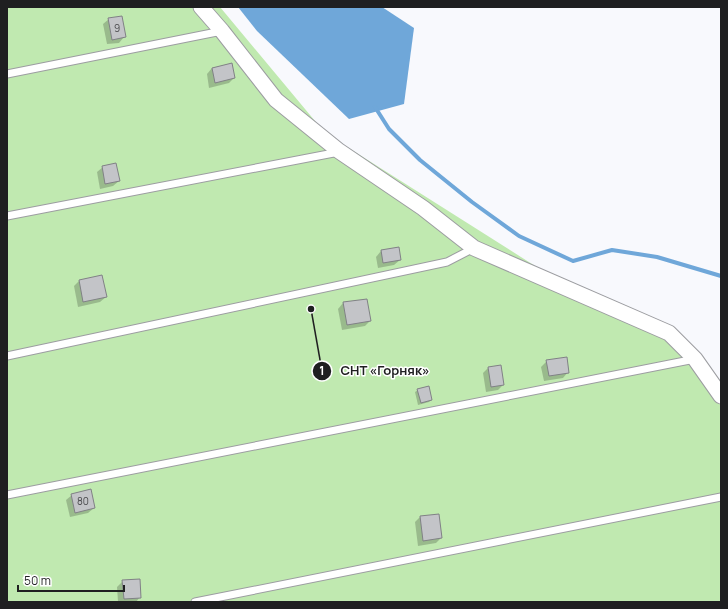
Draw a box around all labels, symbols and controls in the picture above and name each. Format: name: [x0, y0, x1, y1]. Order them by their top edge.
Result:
house number: 9: [114, 21, 120, 35]
callout: СНТ «Горняк»: [312, 358, 437, 383]
text: СНТ «Горняк»: [340, 361, 430, 379]
text: 1: [319, 362, 325, 379]
house number: 80: [77, 494, 89, 508]
scale bar: [18, 567, 124, 593]
text: 50 m: [24, 572, 51, 589]

